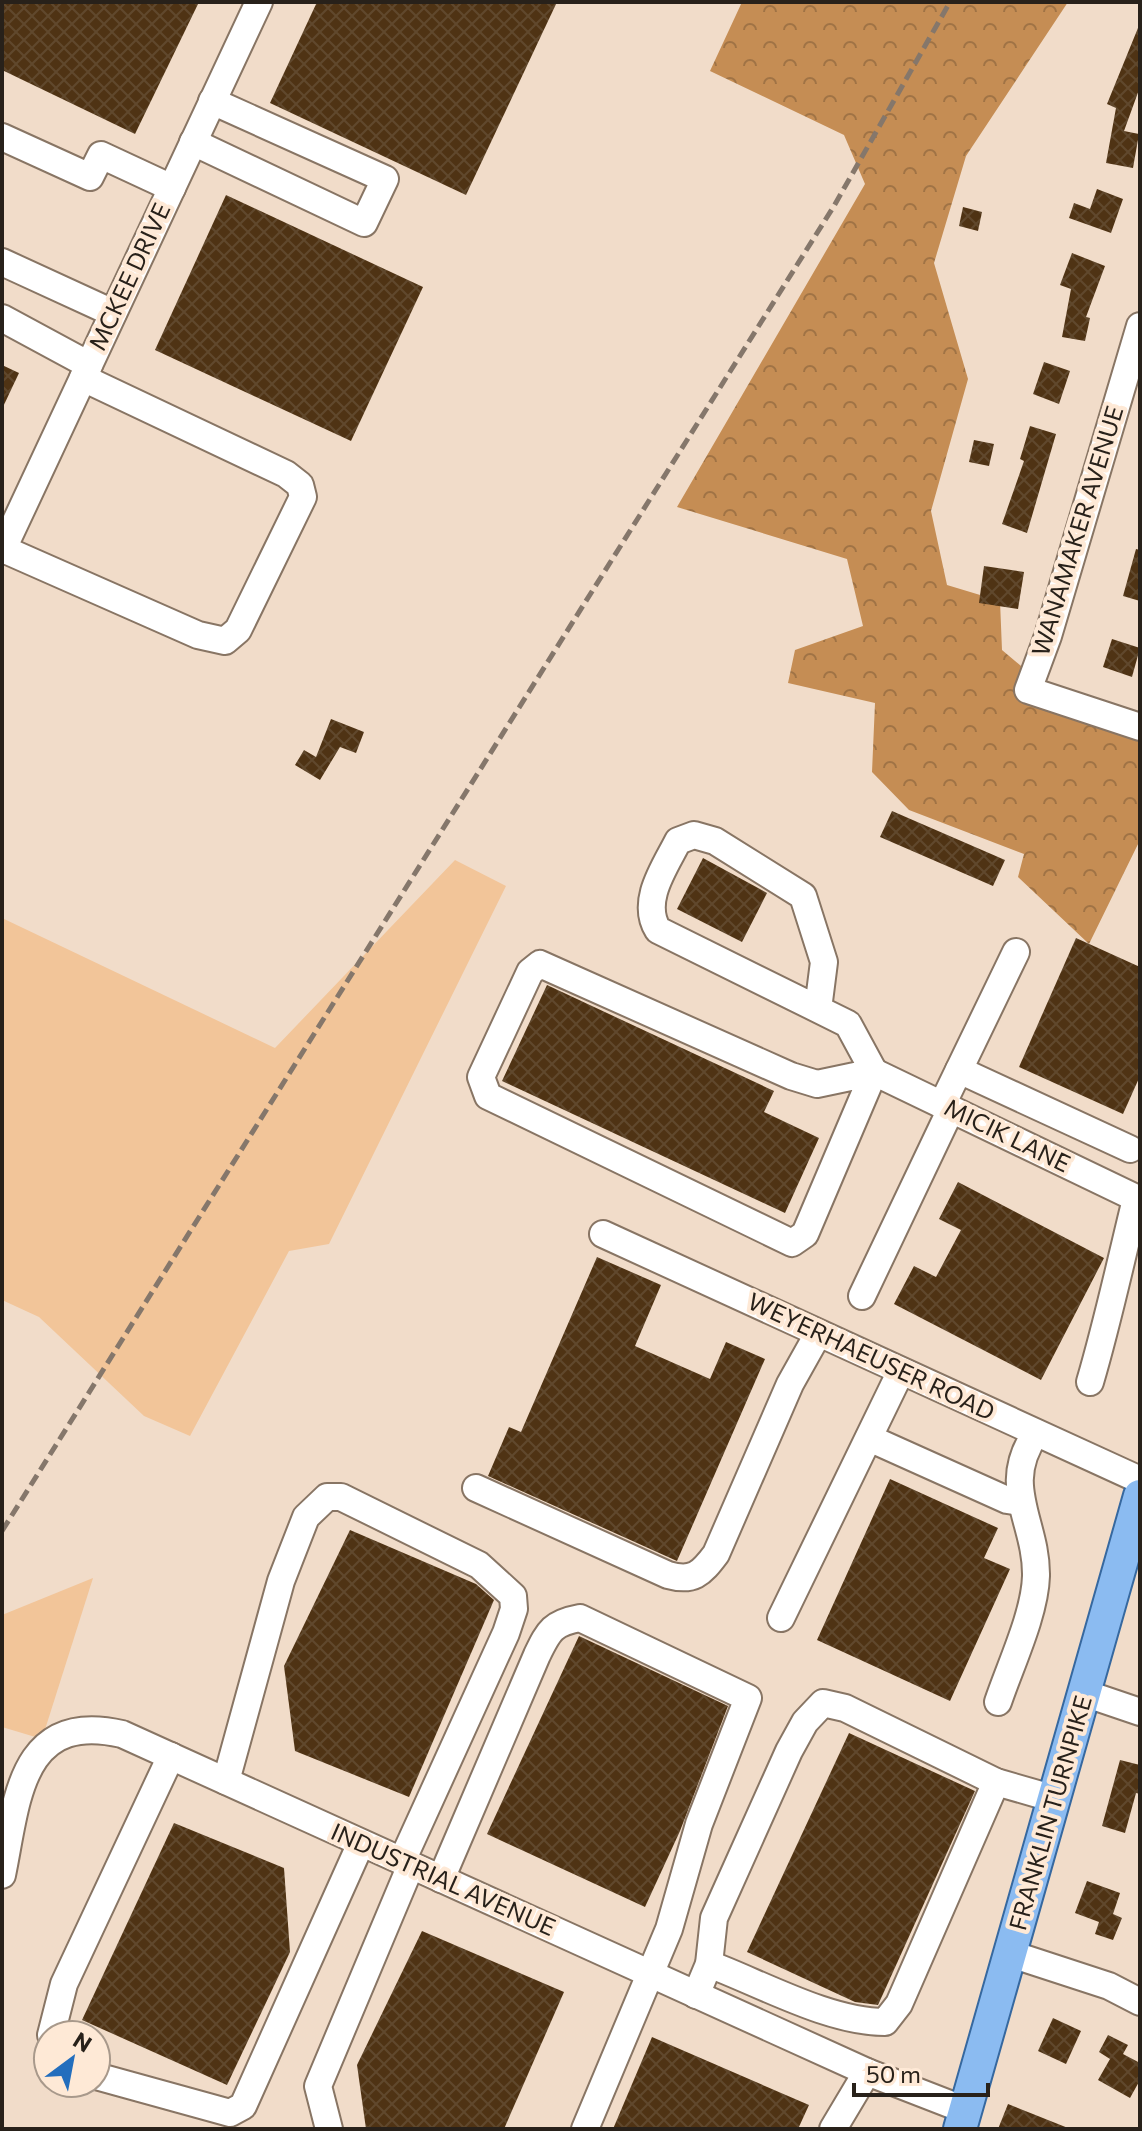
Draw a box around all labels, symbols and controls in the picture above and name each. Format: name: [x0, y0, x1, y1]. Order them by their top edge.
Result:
street label: MCKEE DRIVE: [82, 198, 175, 355]
street label: WANAMAKER AVENUE: [1025, 402, 1128, 659]
street label: MICIK LANE: [940, 1092, 1075, 1178]
street label: WEYERHAEUSER ROAD: [744, 1286, 1000, 1426]
street label: FRANKLIN TURNPIKE: [1002, 1692, 1097, 1933]
street label: INDUSTRIAL AVENUE: [327, 1816, 560, 1941]
north arrow: [32, 2019, 112, 2099]
text: N: [69, 2026, 97, 2057]
scale bar: [854, 2047, 988, 2097]
text: 50 m: [866, 2059, 921, 2088]

